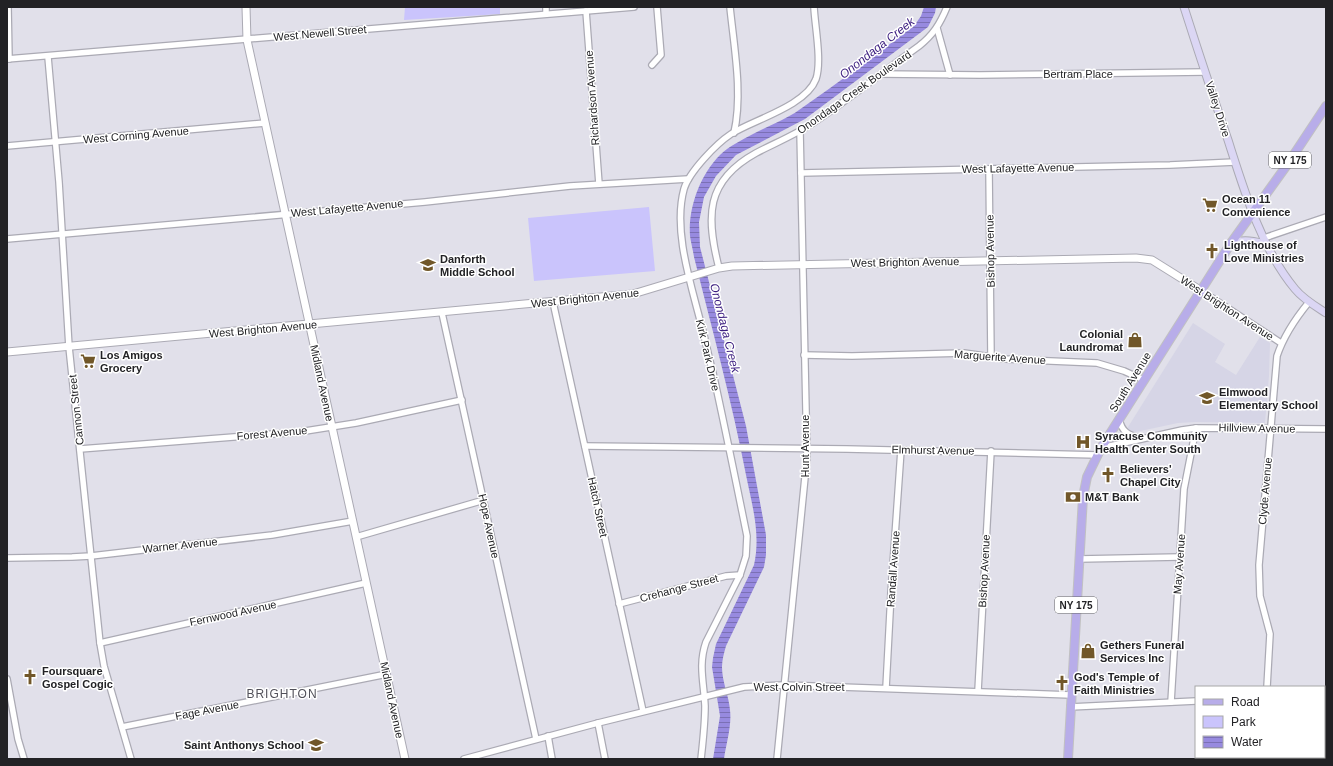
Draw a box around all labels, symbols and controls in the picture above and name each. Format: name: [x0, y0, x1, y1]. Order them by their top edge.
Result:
water label: Onondaga Creek: [837, 14, 918, 82]
street label: West Newell Street: [273, 23, 367, 43]
street label: Onondaga Creek Boulevard: [795, 48, 913, 136]
street label: Richardson Avenue: [583, 50, 601, 146]
street label: Bertram Place: [1043, 68, 1113, 80]
street label: Valley Drive: [1203, 80, 1233, 138]
street label: West Corning Avenue: [83, 124, 189, 146]
road number: NY 175: [1269, 152, 1311, 168]
street label: West Lafayette Avenue: [962, 161, 1074, 175]
place label: Ocean 11 Convenience: [1222, 193, 1290, 218]
supermarket icon: Ocean 11 Convenience: [1201, 196, 1219, 214]
street label: West Lafayette Avenue: [290, 197, 404, 219]
street label: Bishop Avenue: [983, 214, 997, 288]
place label: Lighthouse of Love Ministries: [1224, 239, 1304, 264]
church icon: Lighthouse of Love Ministries: [1203, 242, 1221, 260]
place label: Danforth Middle School: [440, 253, 515, 278]
street label: West Brighton Avenue: [851, 255, 959, 269]
school or university icon: Danforth Middle School: [419, 256, 437, 274]
street label: West Brighton Avenue: [1178, 273, 1276, 343]
water label: Onondaga Creek: [707, 282, 743, 375]
street label: West Brighton Avenue: [530, 286, 640, 310]
street label: West Brighton Avenue: [208, 318, 318, 340]
street label: Kirk Park Drive: [694, 318, 722, 392]
place label: Colonial Laundromat: [1059, 328, 1123, 353]
shop icon: Colonial Laundromat: [1126, 331, 1144, 349]
street label: Midland Avenue: [308, 344, 336, 422]
street label: Marguerite Avenue: [954, 348, 1046, 366]
place label: Los Amigos Grocery: [100, 349, 163, 374]
street label: South Avenue: [1107, 350, 1153, 414]
supermarket icon: Los Amigos Grocery: [79, 352, 97, 370]
street label: Cannon Street: [66, 374, 86, 446]
place label: Elmwood Elementary School: [1219, 386, 1318, 411]
school or university icon: Elmwood Elementary School: [1198, 389, 1216, 407]
street label: Hunt Avenue: [799, 415, 811, 477]
street label: Hillview Avenue: [1218, 421, 1296, 435]
street label: Forest Avenue: [236, 424, 308, 442]
place label: Syracuse Community Health Center South: [1095, 430, 1208, 455]
hospital icon: Syracuse Community Health Center South: [1074, 433, 1092, 451]
street label: Elmhurst Avenue: [891, 443, 975, 457]
street label: Clyde Avenue: [1256, 457, 1274, 525]
place label: Believers' Chapel City: [1120, 463, 1181, 488]
church icon: Believers' Chapel City: [1099, 466, 1117, 484]
street label: Hatch Street: [586, 476, 610, 538]
bank icon: M&T Bank: [1064, 488, 1082, 506]
place label: M&T Bank: [1085, 491, 1140, 503]
street label: Hope Avenue: [476, 493, 502, 559]
street label: Randall Avenue: [884, 530, 902, 608]
street label: May Avenue: [1171, 533, 1187, 595]
street label: Bishop Avenue: [976, 534, 992, 608]
street label: Warner Avenue: [142, 535, 218, 555]
street label: Crehange Street: [638, 572, 720, 604]
road number: NY 175: [1055, 597, 1097, 613]
street label: Fernwood Avenue: [188, 598, 278, 628]
place label: Gethers Funeral Services Inc: [1100, 639, 1184, 664]
shop icon: Gethers Funeral Services Inc: [1079, 642, 1097, 660]
street label: Midland Avenue: [378, 661, 406, 739]
place label: Foursquare Gospel Cogic: [42, 665, 113, 690]
church icon: Foursquare Gospel Cogic: [21, 668, 39, 686]
place label: God's Temple of Faith Ministries: [1074, 671, 1159, 696]
church icon: God's Temple of Faith Ministries: [1053, 674, 1071, 692]
street label: West Colvin Street: [754, 681, 844, 693]
legend: [1195, 686, 1325, 758]
district label: BRIGHTON: [246, 687, 318, 701]
text: Road: [1231, 695, 1260, 709]
street label: Fage Avenue: [174, 698, 240, 722]
text: Park: [1231, 715, 1257, 729]
text: Water: [1231, 735, 1263, 749]
school or university icon: Saint Anthonys School: [307, 736, 325, 754]
place label: Saint Anthonys School: [184, 739, 304, 751]

